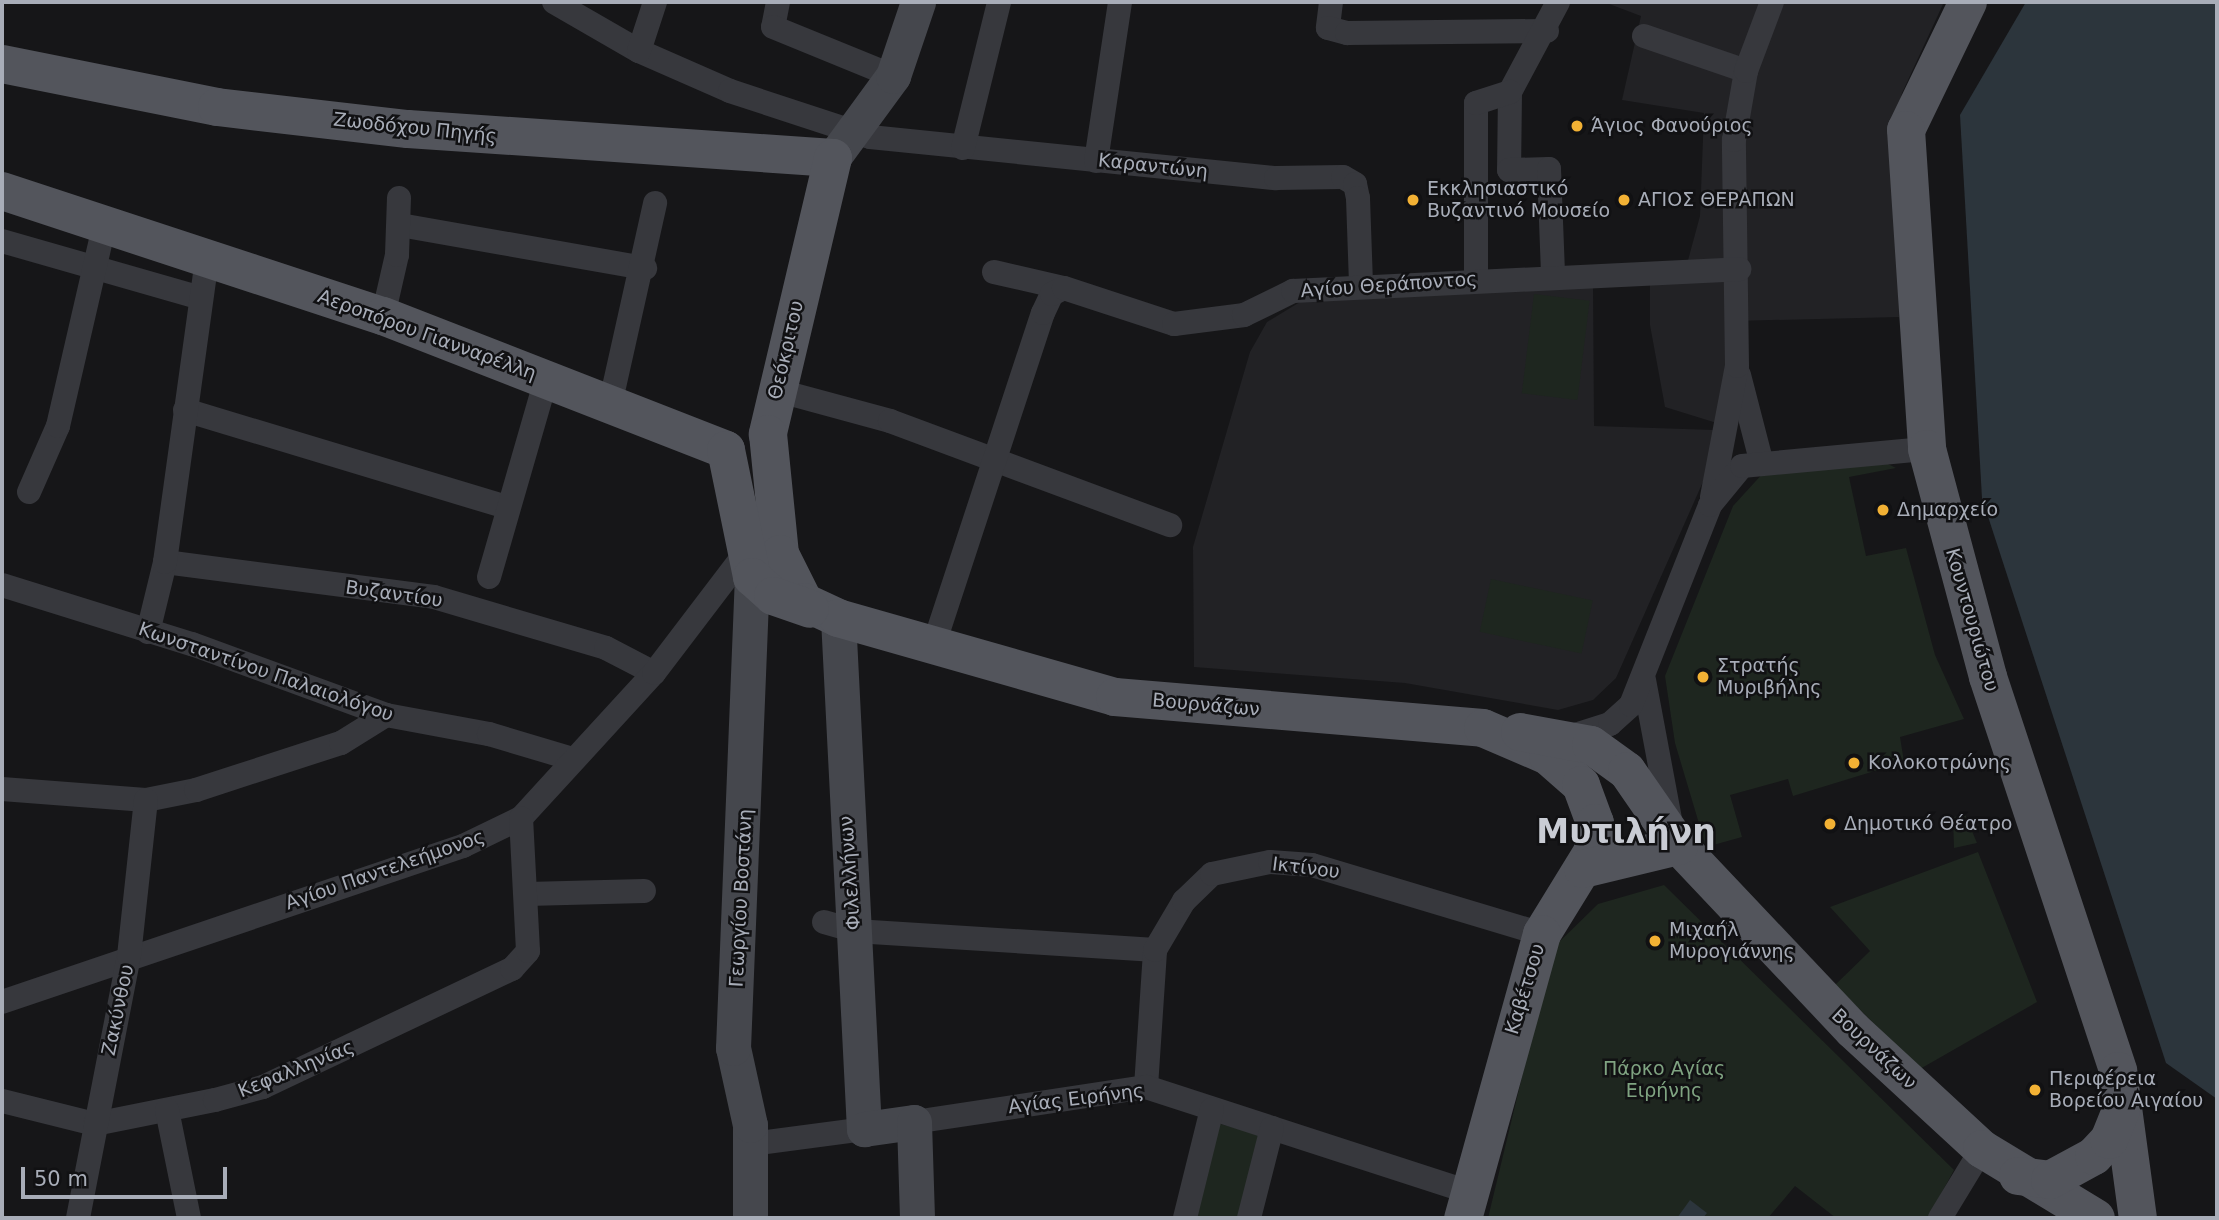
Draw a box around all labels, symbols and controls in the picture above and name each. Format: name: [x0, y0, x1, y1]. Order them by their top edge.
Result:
street label: Ζωοδόχου Πηγής: [332, 108, 498, 148]
place label: Άγιος Φανούριος: [1591, 115, 1753, 137]
marker: Άγιος Φανούριος: [1569, 118, 1585, 134]
street label: Καραντώνη: [1097, 149, 1209, 183]
place label: Εκκλησιαστικό Βυζαντινό Μουσείο: [1427, 178, 1610, 222]
place label: ΑΓΙΟΣ ΘΕΡΑΠΩΝ: [1638, 189, 1795, 211]
marker: Εκκλησιαστικό Βυζαντινό Μουσείο: [1405, 192, 1421, 208]
marker: ΑΓΙΟΣ ΘΕΡΑΠΩΝ: [1616, 192, 1632, 208]
street label: Αγίου Θεράποντος: [1300, 267, 1478, 303]
street label: Αεροπόρου Γιανναρέλλη: [315, 285, 539, 385]
street label: Θεόκριτου: [764, 298, 808, 402]
place label: Δημαρχείο: [1897, 499, 1998, 521]
marker: Δημαρχείο: [1875, 502, 1891, 518]
street label: Κουντουριώτου: [1941, 546, 2003, 694]
street label: Βυζαντίου: [344, 576, 444, 612]
street label: Κωνσταντίνου Παλαιολόγου: [136, 618, 396, 726]
place label: Στρατής Μυριβήλης: [1717, 655, 1821, 699]
marker: Στρατής Μυριβήλης: [1695, 669, 1711, 685]
street label: Βουρνάζων: [1151, 689, 1261, 721]
place label: Κολοκοτρώνης: [1868, 752, 2011, 774]
marker: Κολοκοτρώνης: [1846, 755, 1862, 771]
street label: Γεωργίου Βοστάνη: [725, 808, 757, 988]
district label: Μυτιλήνη: [1536, 812, 1716, 852]
place label: Δημοτικό Θέατρο: [1844, 813, 2012, 835]
street label: Φιλελλήνων: [835, 815, 865, 931]
marker: Δημοτικό Θέατρο: [1822, 816, 1838, 832]
street label: Αγίου Παντελεήμονος: [282, 825, 488, 915]
street label: Ικτίνου: [1271, 853, 1341, 883]
place label: Μιχαήλ Μυρογιάννης: [1669, 919, 1795, 963]
marker: Μιχαήλ Μυρογιάννης: [1647, 933, 1663, 949]
street label: Καβέτσου: [1500, 941, 1550, 1037]
street label: Ζακύνθου: [97, 962, 139, 1058]
street label: Βουρνάζων: [1827, 1004, 1921, 1094]
street label: Κεφαλληνίας: [235, 1035, 357, 1103]
park label: Πάρκο Αγίας Ειρήνης: [1603, 1058, 1725, 1102]
place label: Περιφέρεια Βορείου Αιγαίου: [2049, 1068, 2203, 1112]
street label: Αγίας Ειρήνης: [1007, 1079, 1145, 1119]
marker: Περιφέρεια Βορείου Αιγαίου: [2027, 1082, 2043, 1098]
scale bar: [24, 1154, 231, 1198]
text: 50 m: [34, 1167, 88, 1191]

